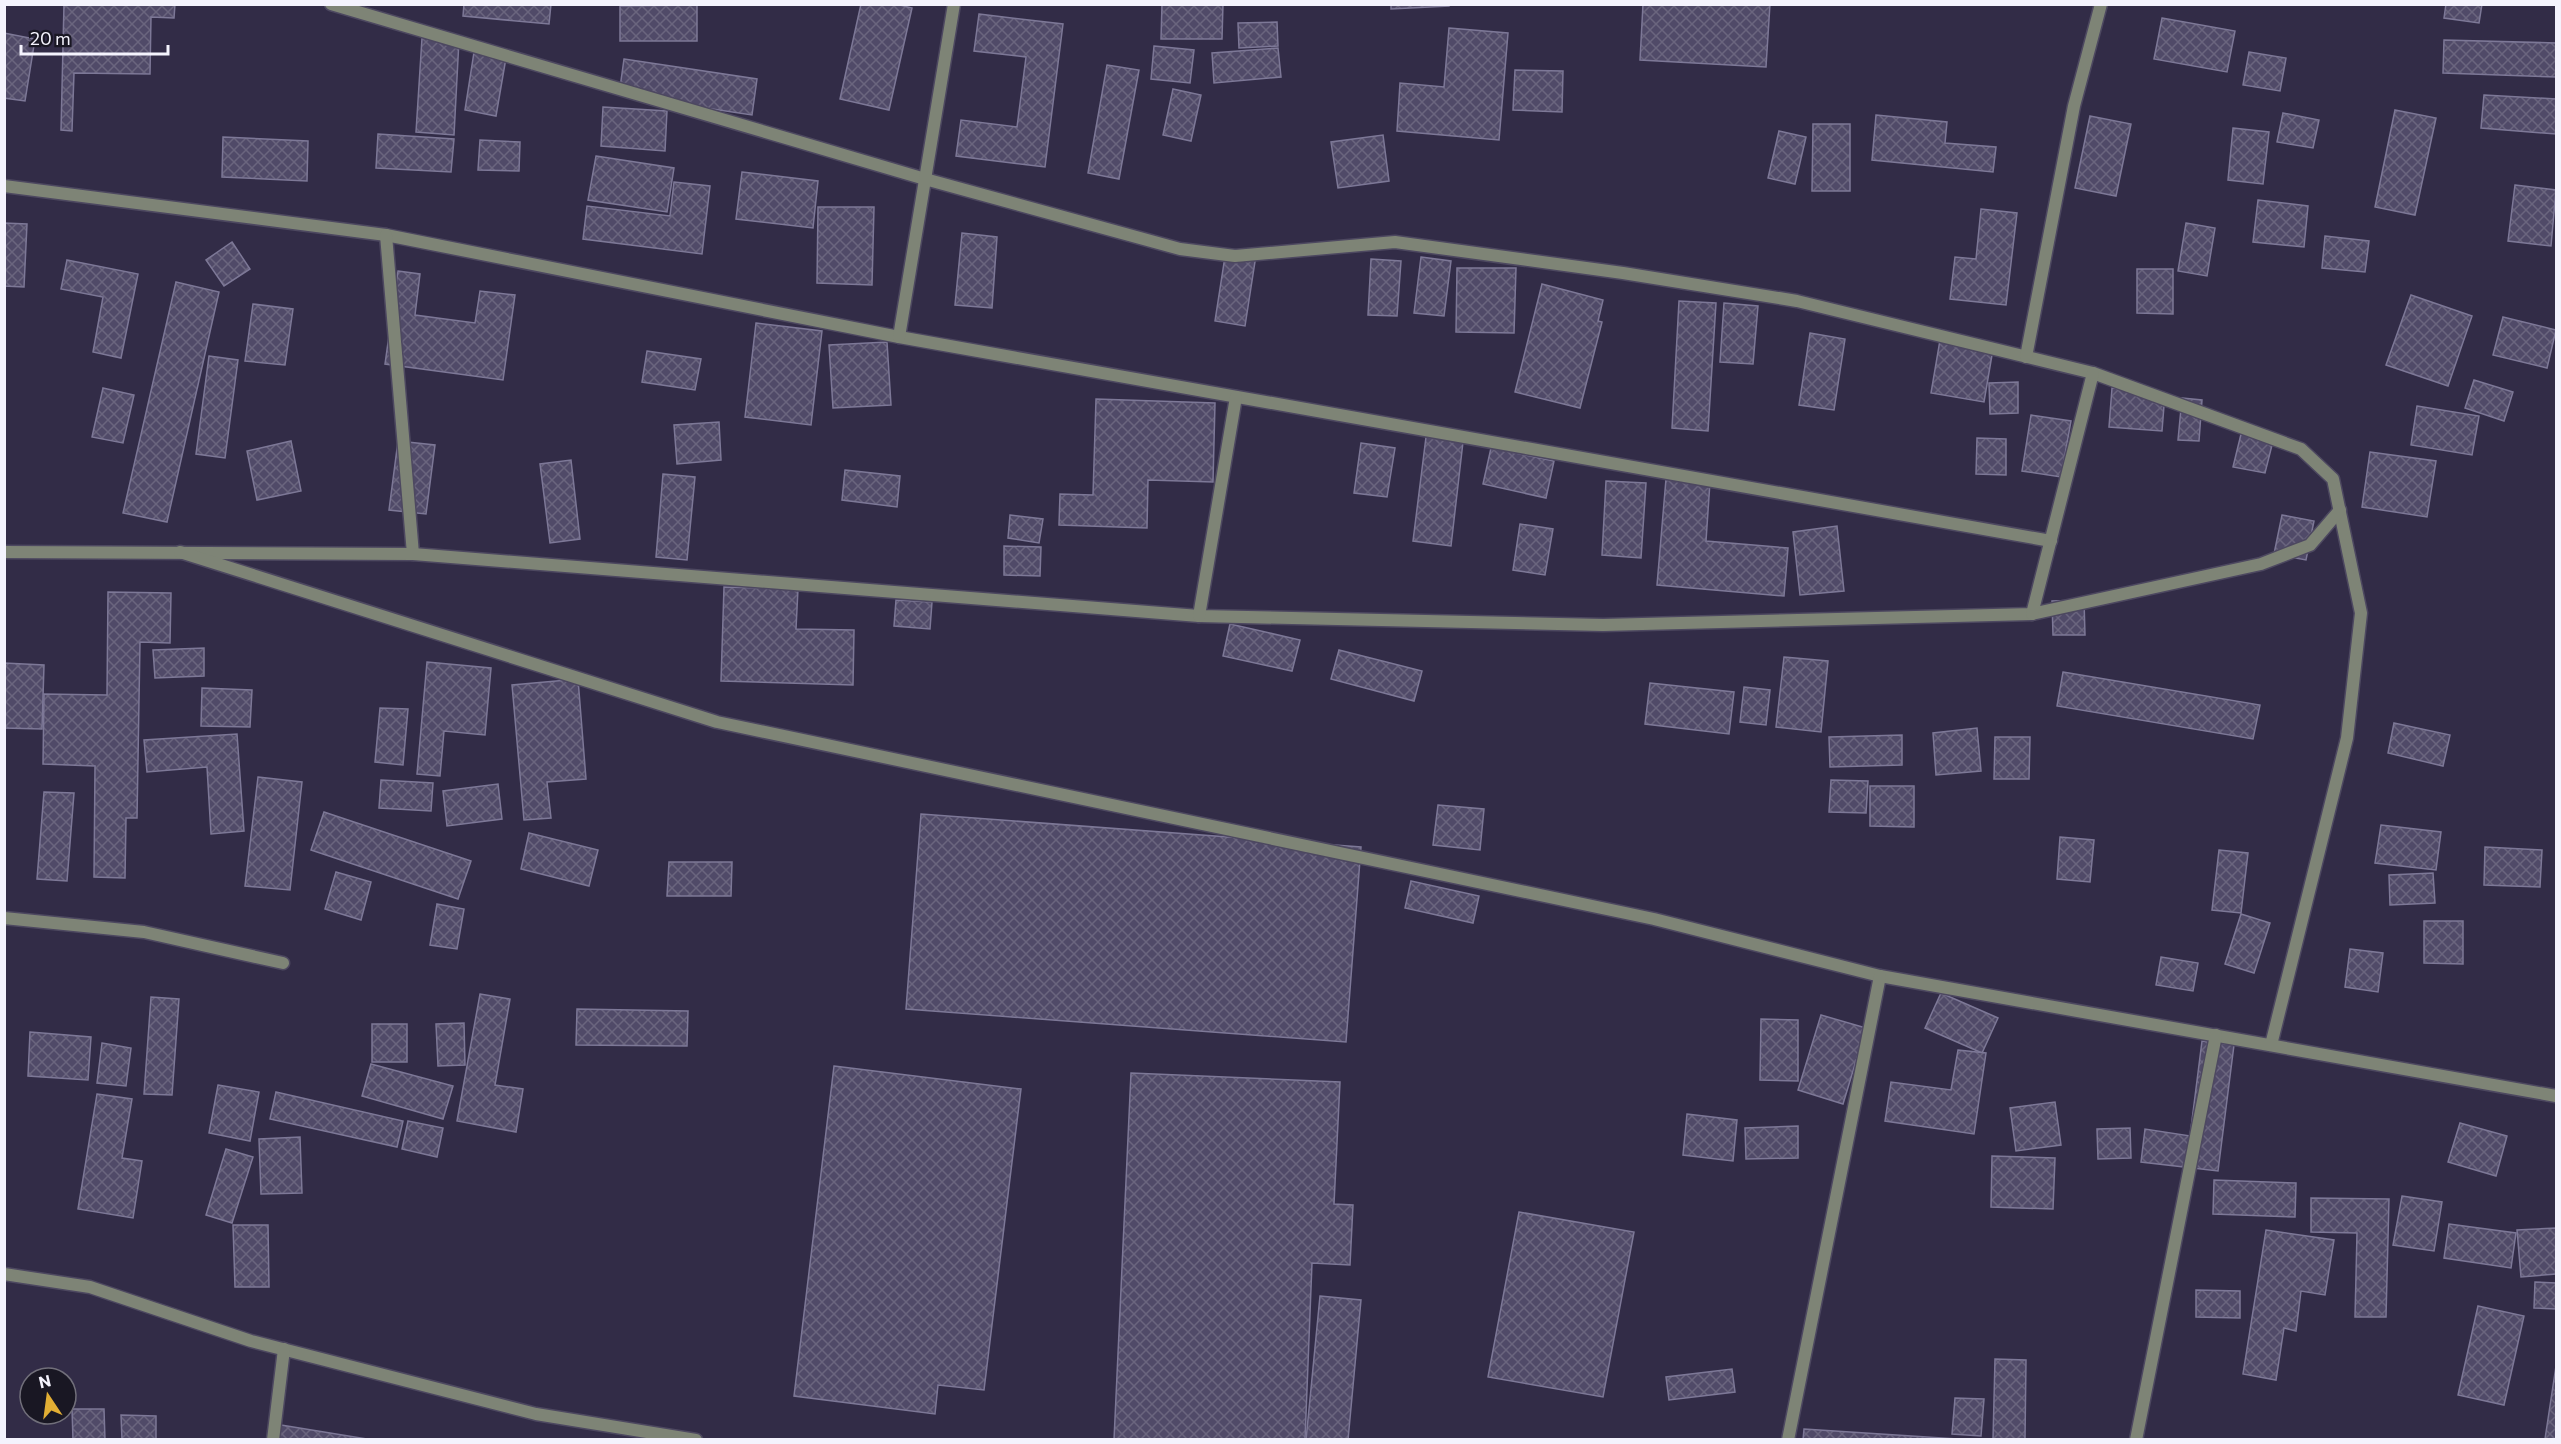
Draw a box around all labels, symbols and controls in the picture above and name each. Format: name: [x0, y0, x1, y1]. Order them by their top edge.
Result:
scale bar: [21, 18, 168, 56]
text: 20 m: [30, 27, 71, 49]
north arrow: [18, 1366, 78, 1426]
text: N: [37, 1370, 52, 1392]

